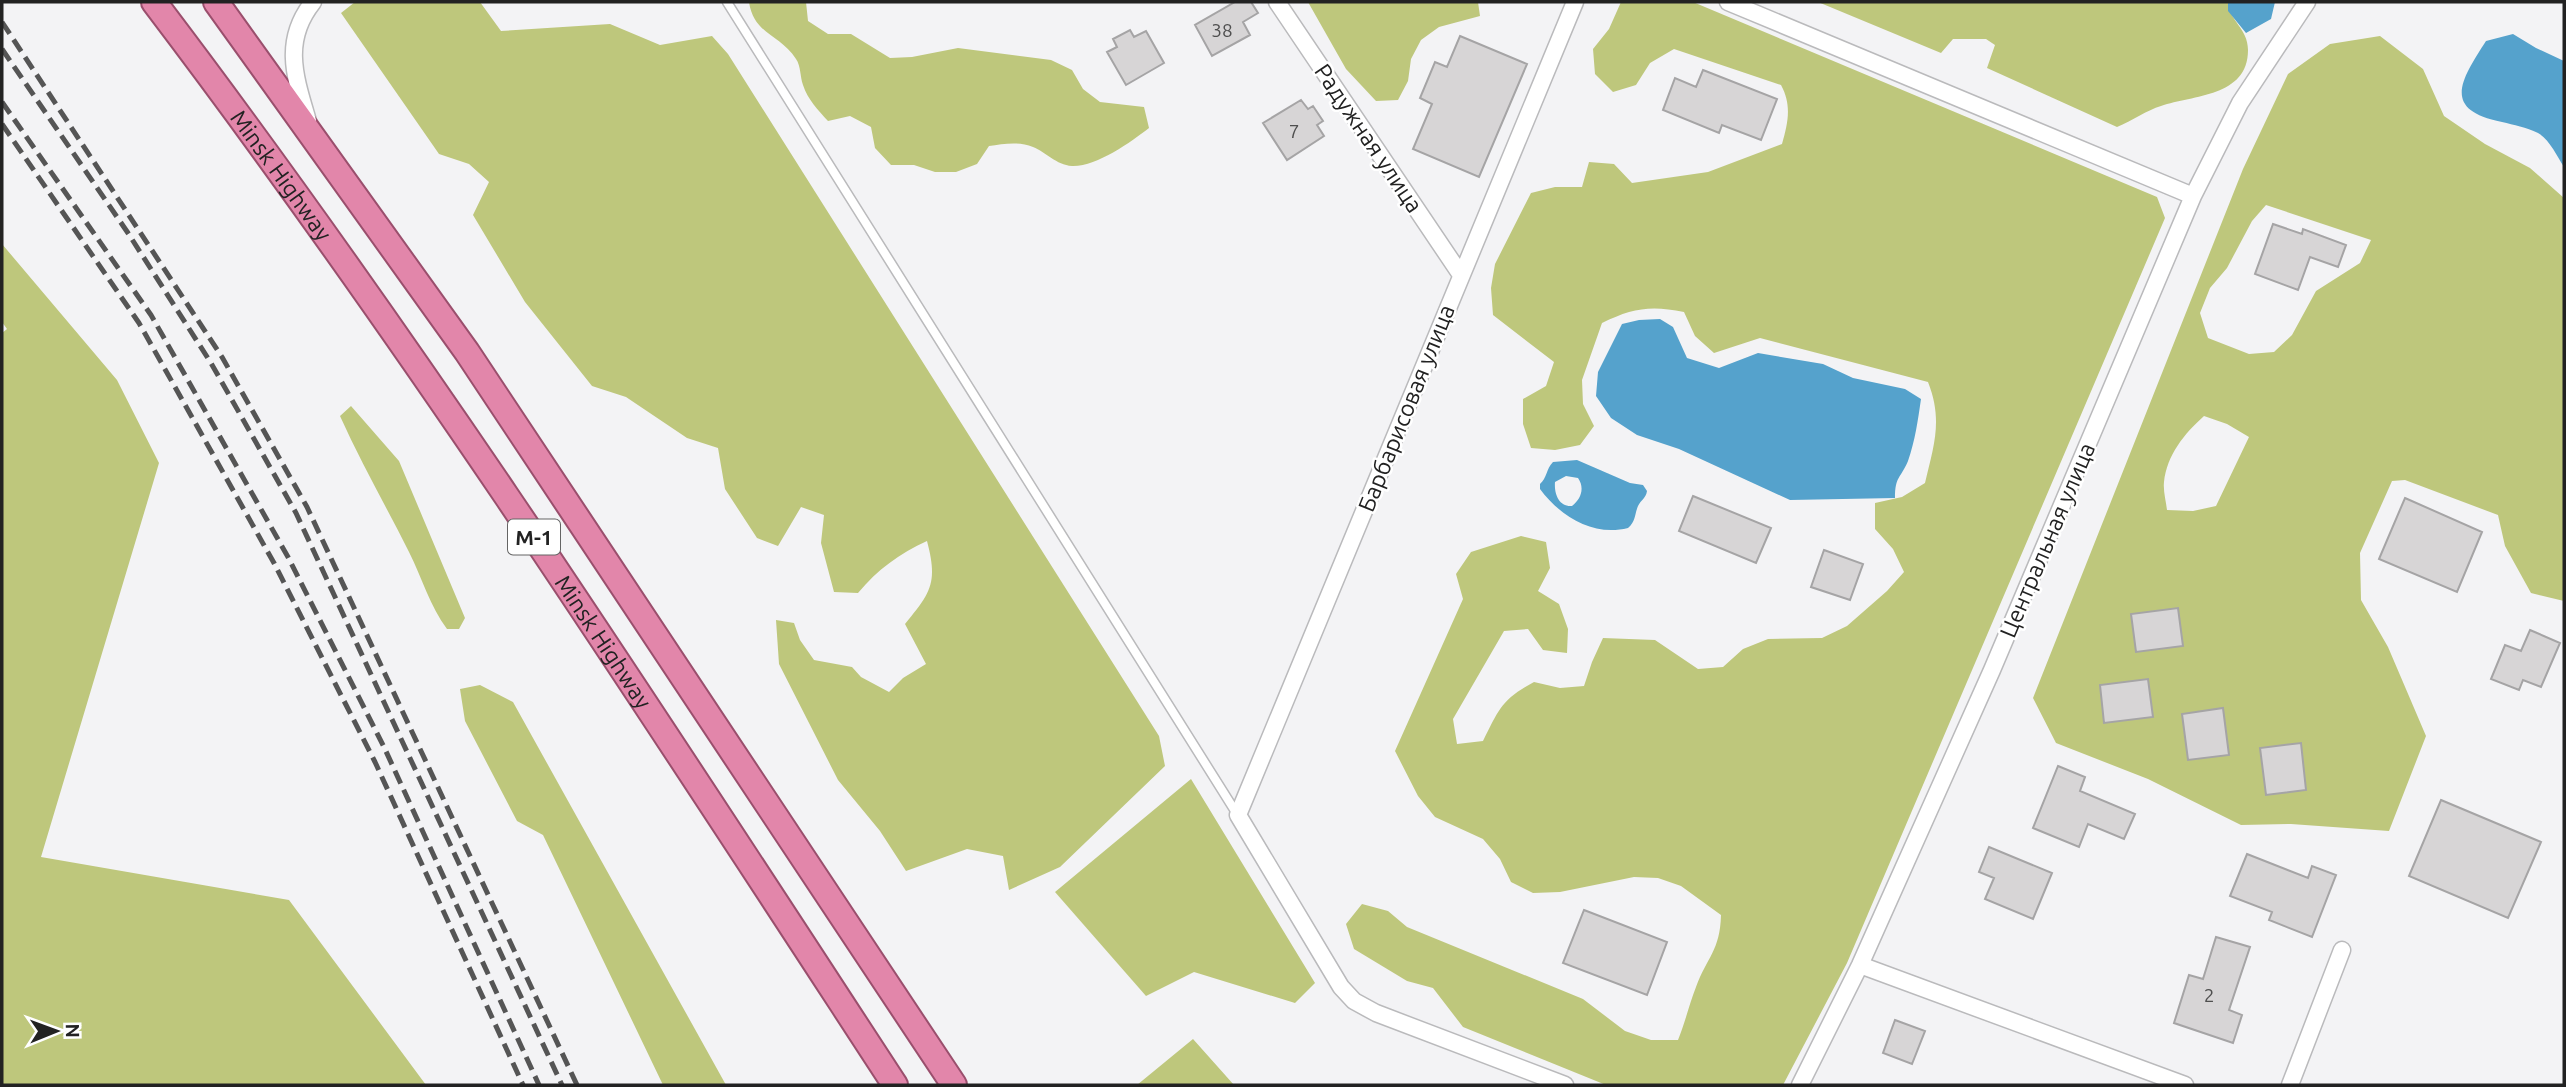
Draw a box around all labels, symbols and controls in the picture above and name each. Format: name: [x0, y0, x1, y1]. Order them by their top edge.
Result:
house number: 38: [1211, 19, 1233, 41]
street label: Радужная улица: [1310, 59, 1428, 217]
street label: Minsk Highway: [226, 105, 337, 245]
house number: 7: [1289, 120, 1299, 142]
street label: Барбарисовая улица: [1353, 301, 1459, 515]
street label: Центральная улица: [1995, 439, 2099, 641]
road number: М-1: [508, 520, 560, 554]
street label: Minsk Highway: [551, 570, 657, 713]
house number: 2: [2204, 984, 2214, 1006]
north arrow: [21, 996, 91, 1066]
text: N: [62, 1023, 84, 1038]

